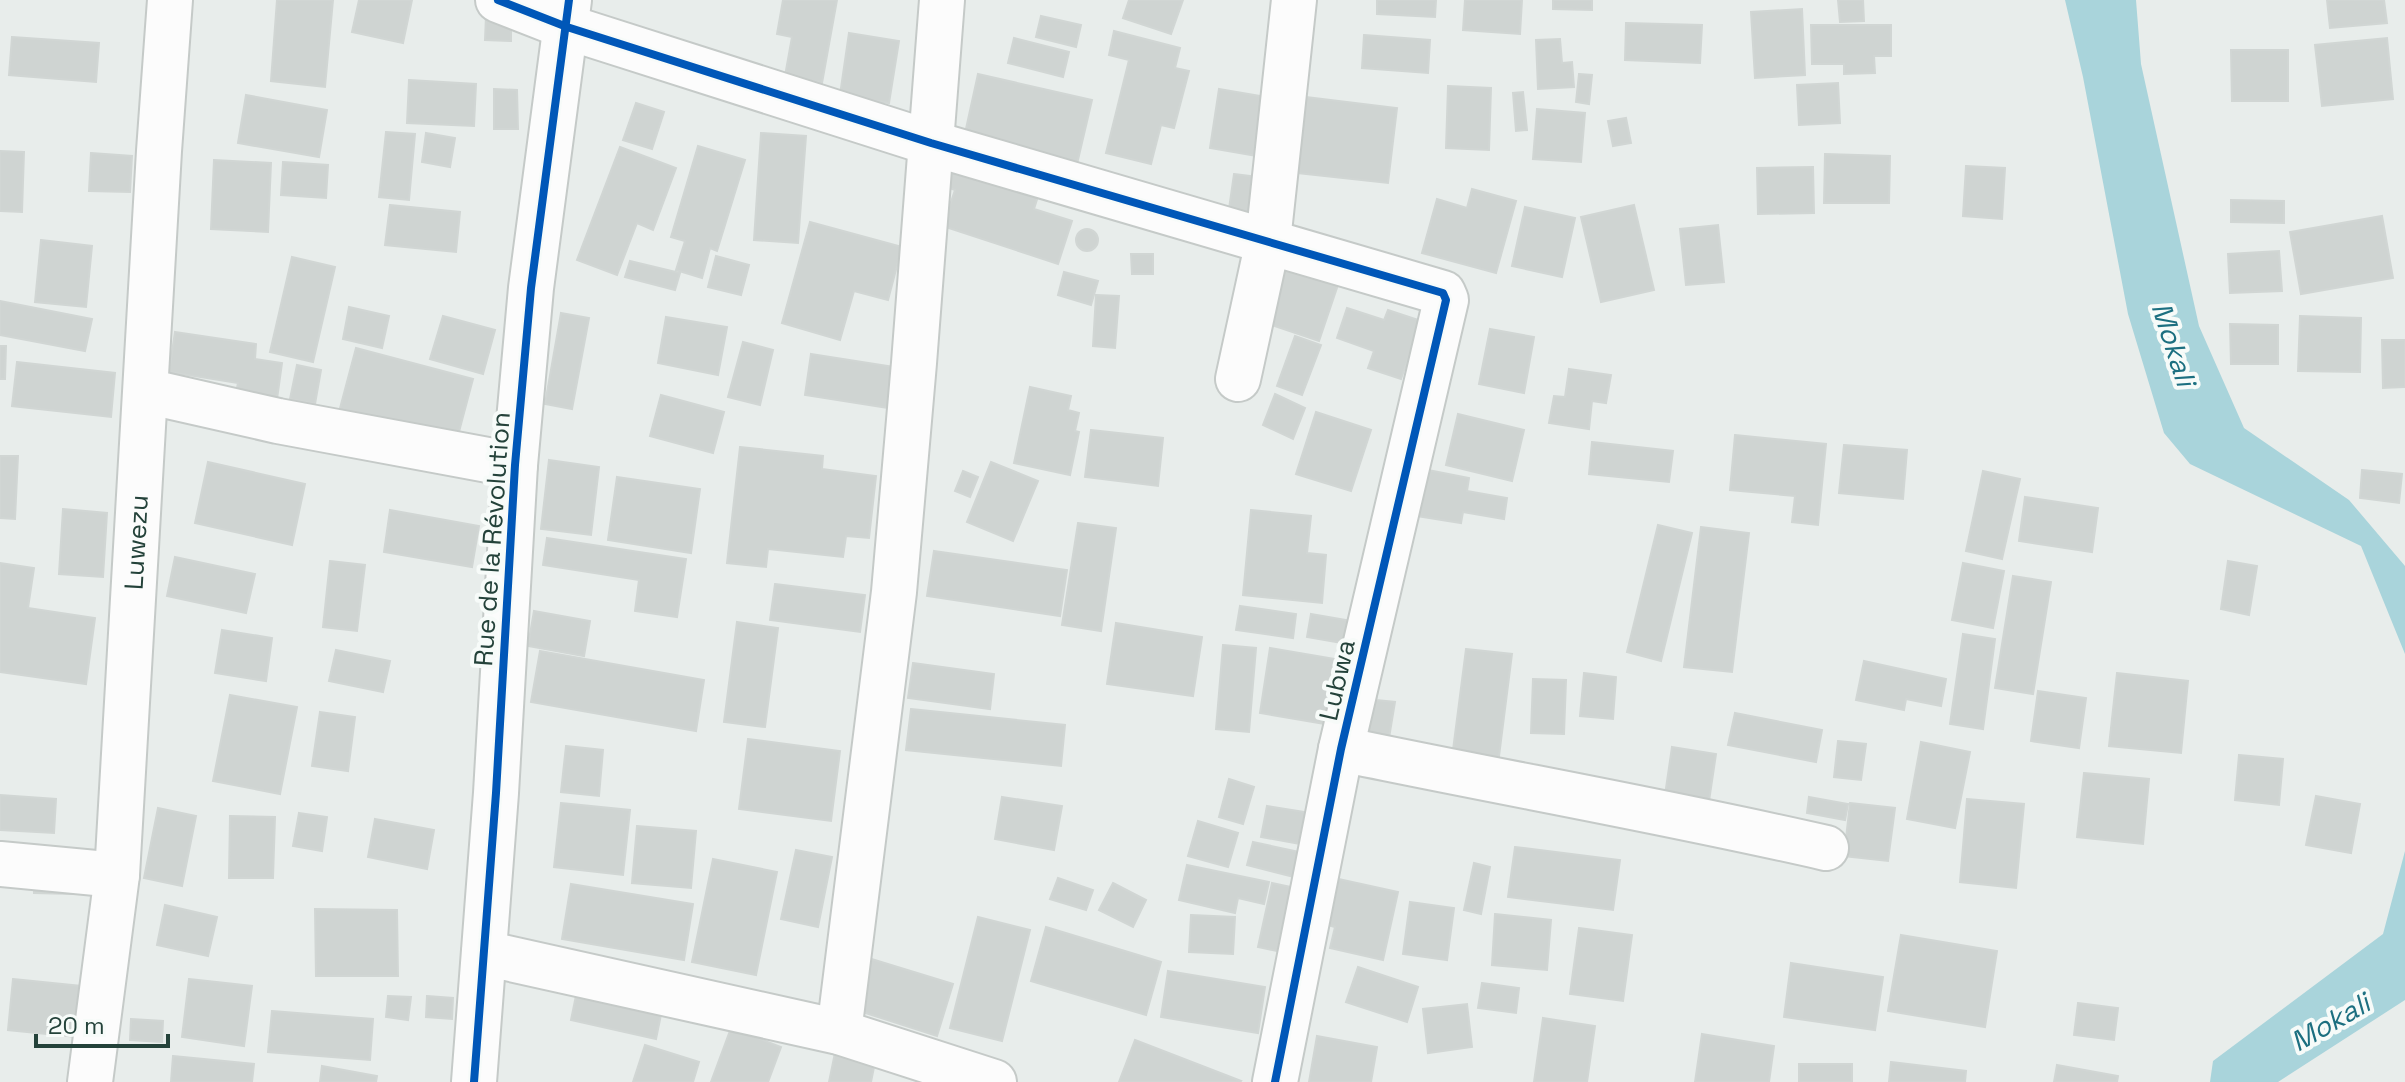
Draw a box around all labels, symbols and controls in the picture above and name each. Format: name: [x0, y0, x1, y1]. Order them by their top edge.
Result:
water label: Mokali: [2144, 297, 2205, 393]
street label: Rue de la Révolution: [466, 411, 518, 667]
street label: Luwezu: [117, 494, 156, 591]
street label: Lubwa: [1311, 636, 1363, 724]
water label: Mokali: [2284, 983, 2379, 1059]
scale bar: [36, 998, 168, 1048]
text: 20 m: [48, 1010, 105, 1041]

